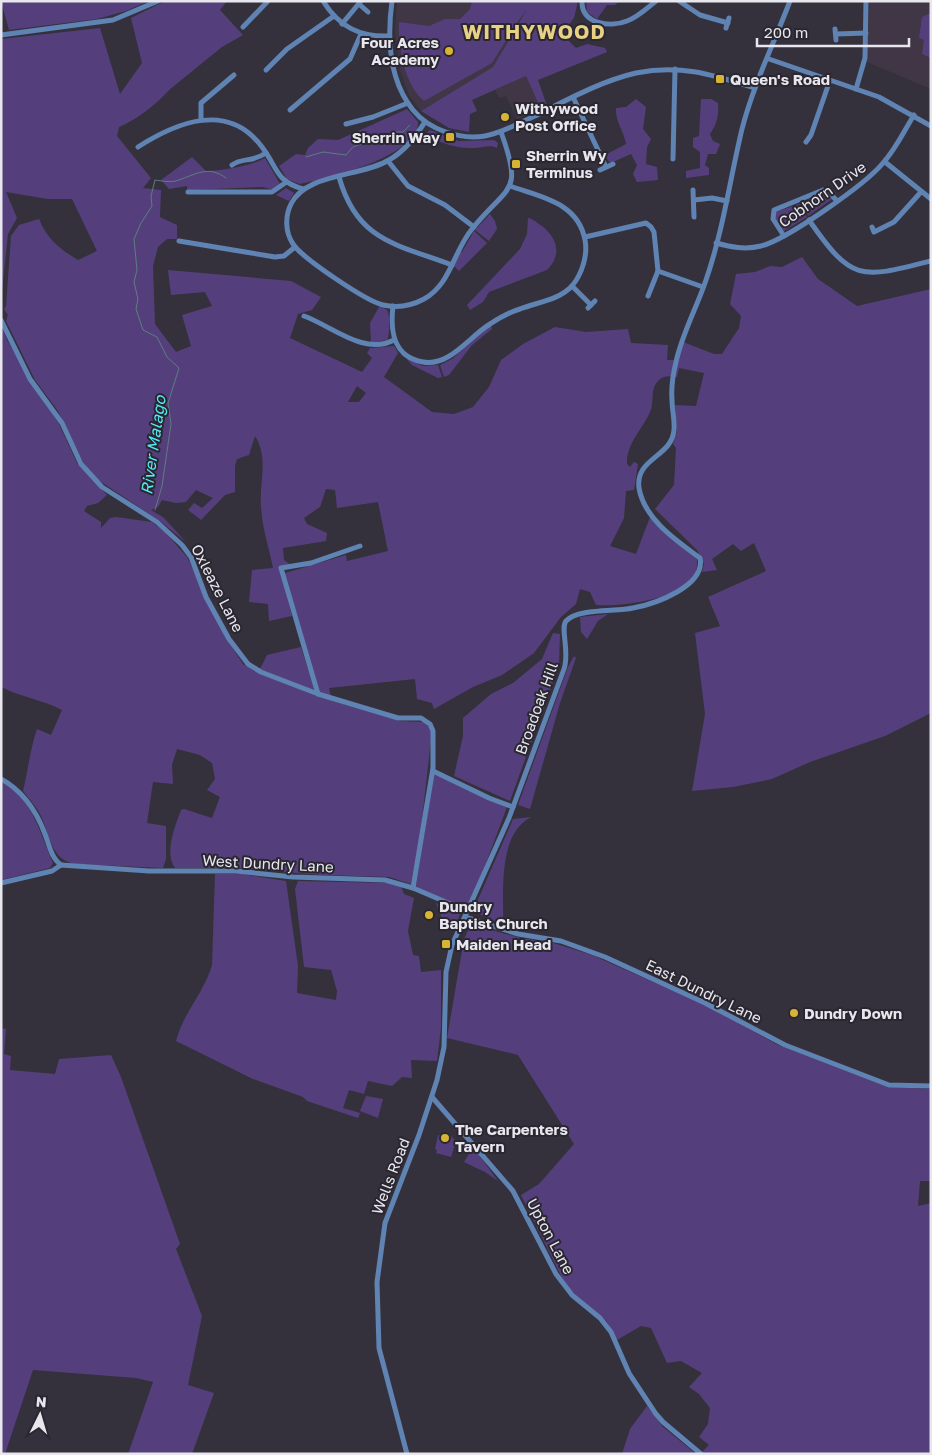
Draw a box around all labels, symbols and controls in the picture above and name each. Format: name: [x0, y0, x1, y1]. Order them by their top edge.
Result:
scale bar: [757, 15, 910, 47]
district label: WITHYWOOD: [462, 19, 606, 43]
text: 200 m: [764, 23, 808, 41]
place label: Four Acres Academy: [361, 33, 439, 68]
marker: Four Acres Academy: [443, 45, 455, 57]
place label: Queen's Road: [730, 70, 830, 88]
marker: Queen's Road: [714, 73, 726, 85]
place label: Withywood Post Office: [515, 99, 598, 134]
marker: Withywood Post Office: [499, 111, 511, 123]
place label: Sherrin Way: [352, 128, 440, 146]
marker: Sherrin Way: [444, 131, 456, 143]
place label: Sherrin Wy Terminus: [526, 146, 607, 181]
street label: Cobhorn Drive: [775, 157, 869, 231]
marker: Sherrin Wy Terminus: [510, 158, 522, 170]
water label: River Malago: [136, 393, 170, 496]
street label: Oxleaze Lane: [188, 541, 248, 635]
street label: Broadoak Hill: [511, 659, 561, 757]
street label: West Dundry Lane: [202, 851, 335, 875]
place label: Dundry Baptist Church: [439, 897, 548, 932]
marker: Dundry Baptist Church: [423, 909, 435, 921]
place label: Maiden Head: [456, 935, 551, 953]
marker: Maiden Head: [440, 938, 452, 950]
street label: East Dundry Lane: [643, 955, 765, 1027]
place label: Dundry Down: [804, 1004, 902, 1022]
marker: Dundry Down: [788, 1007, 800, 1019]
place label: The Carpenters Tavern: [455, 1120, 568, 1155]
marker: The Carpenters Tavern: [439, 1132, 451, 1144]
street label: Wells Road: [367, 1135, 413, 1217]
street label: Upton Lane: [524, 1195, 579, 1277]
north arrow: [15, 1390, 65, 1440]
text: N: [35, 1393, 47, 1410]

